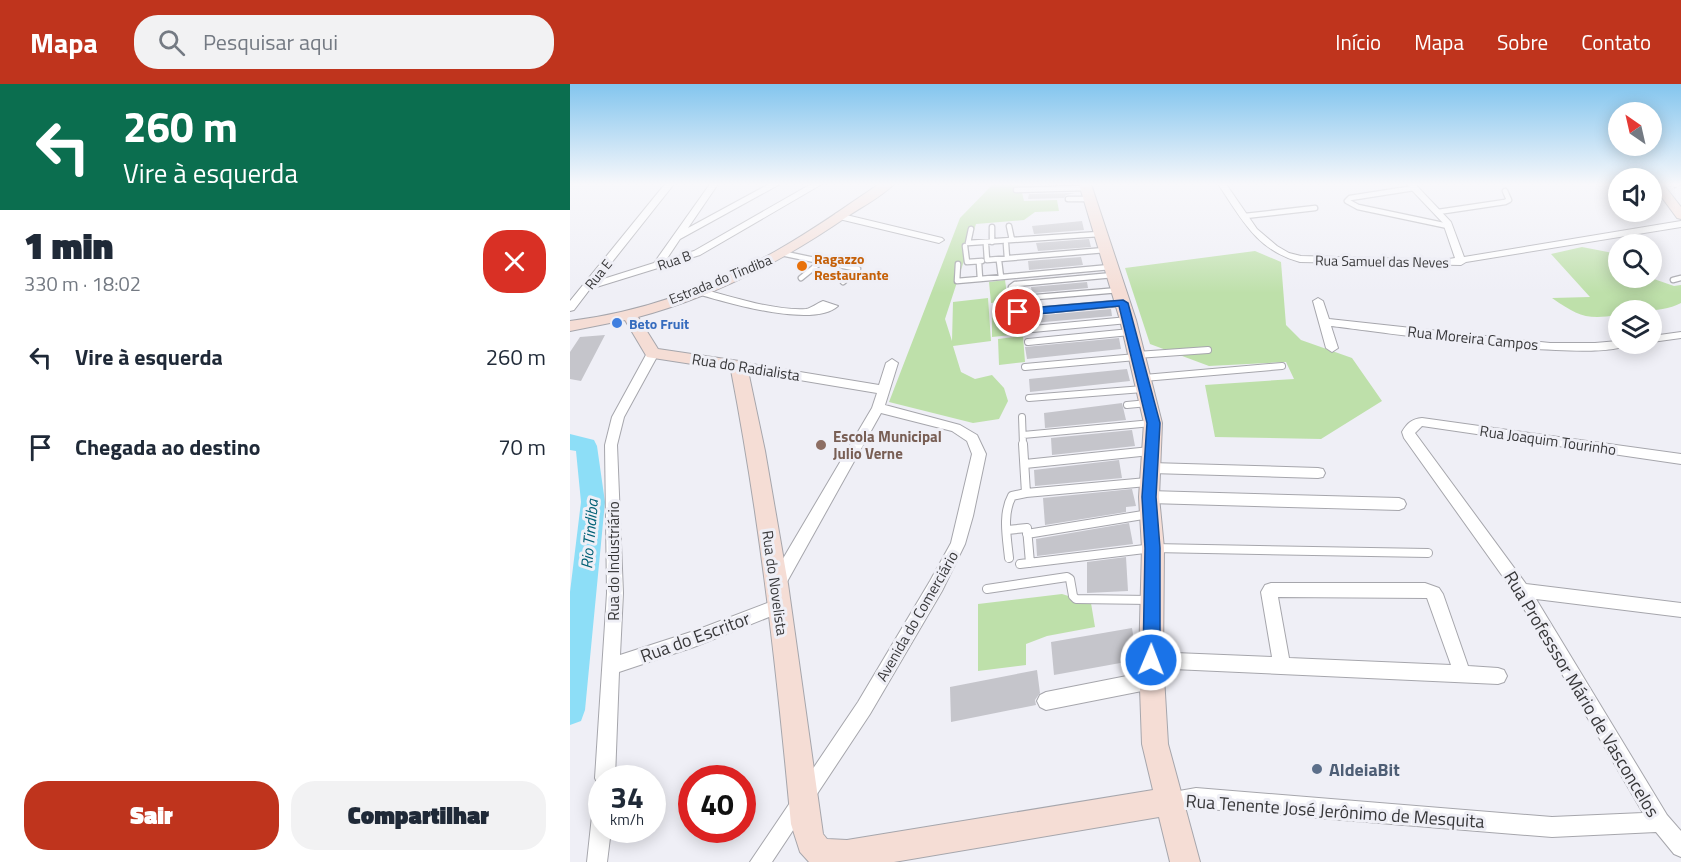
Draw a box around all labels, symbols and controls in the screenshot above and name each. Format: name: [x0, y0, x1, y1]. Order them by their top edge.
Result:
search box: [134, 15, 554, 69]
text: Mapa: [30, 21, 98, 64]
text: Pesquisar aqui: [203, 25, 338, 59]
icon: search: [155, 26, 188, 59]
text: Início: [1335, 26, 1381, 58]
text: Mapa: [1414, 26, 1464, 58]
text: Sobre: [1497, 26, 1548, 58]
text: Contato: [1581, 26, 1651, 58]
text: 260 m: [123, 94, 238, 158]
north arrow: [1608, 102, 1662, 156]
map controls: [1608, 102, 1662, 354]
icon: left: [24, 108, 102, 186]
text: Vire à esquerda: [123, 152, 298, 193]
button: sound: [1608, 168, 1662, 222]
text: 1 min: [24, 218, 113, 273]
button: close: [483, 230, 546, 293]
button: search: [1608, 234, 1662, 288]
street label: Rua B: [654, 244, 694, 276]
place label: Ragazzo Restaurante: [814, 248, 889, 285]
street label: Estrada do Tindiba: [665, 249, 775, 309]
street label: Rua Samuel das Neves: [1315, 249, 1449, 273]
street label: Rua E: [579, 254, 617, 294]
marker: Ragazzo Restaurante: [795, 259, 809, 273]
text: 330 m · 18:02: [24, 268, 141, 299]
pin: [992, 286, 1043, 337]
icon: arrive: [1001, 295, 1034, 328]
button: layers: [1608, 300, 1662, 354]
place label: Beto Fruit: [629, 313, 689, 334]
marker: Beto Fruit: [610, 316, 624, 330]
street label: Rua Moreira Campos: [1406, 320, 1540, 356]
text: Vire à esquerda: [75, 340, 223, 374]
text: 260 m: [486, 340, 546, 374]
icon: left: [24, 341, 57, 374]
street label: Rua do Radialista: [690, 347, 802, 387]
street label: Rua Joaquim Tourinho: [1478, 419, 1618, 461]
place label: Escola Municipal Julio Verne: [833, 425, 942, 465]
text: Chegada ao destino: [75, 430, 261, 464]
text: 70 m: [498, 430, 546, 464]
icon: arrive: [24, 431, 57, 464]
marker: Escola Municipal Julio Verne: [814, 438, 828, 452]
water label: Rio Tindiba: [574, 497, 604, 570]
street label: Rua do Industriário: [602, 501, 625, 621]
street label: Rua do Novelista: [756, 529, 794, 638]
street label: Avenida do Comerciário: [870, 546, 964, 686]
street label: Rua Professsor Mário de Vasconcelos: [1498, 566, 1666, 822]
street label: Rua do Escritor: [636, 605, 754, 669]
position arrow: [1119, 628, 1183, 692]
place label: AldeiaBit: [1329, 756, 1400, 783]
marker: AldeiaBit: [1310, 762, 1324, 776]
speed limit sign: 40: [678, 765, 756, 843]
text: 34: [610, 774, 644, 820]
button: Sair: [24, 781, 279, 850]
button: Compartilhar: [291, 781, 546, 850]
street label: Rua Tenente José Jerônimo de Mesquita: [1185, 787, 1485, 835]
text: km/h: [610, 808, 644, 831]

